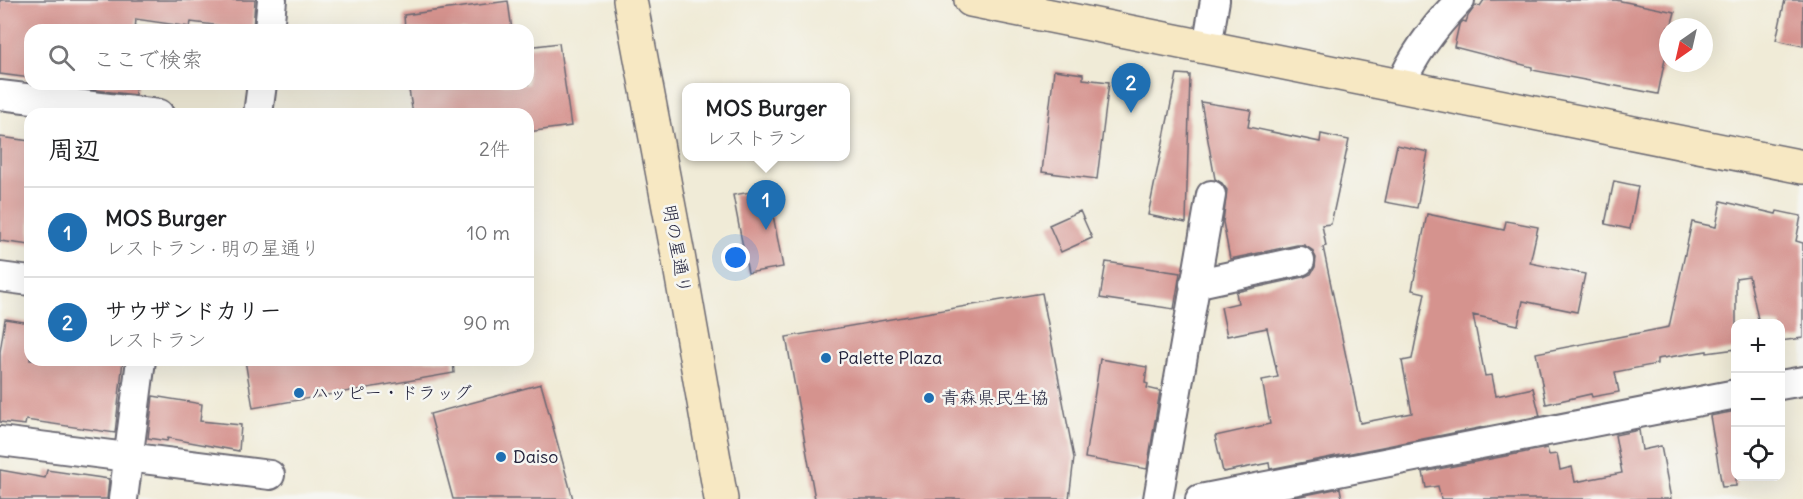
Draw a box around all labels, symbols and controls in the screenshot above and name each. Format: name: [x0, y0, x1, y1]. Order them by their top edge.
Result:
north arrow: [1659, 18, 1713, 72]
search box: [24, 24, 534, 90]
icon: search: [45, 41, 78, 74]
text: ここで検索: [93, 45, 203, 73]
pin: 2: [1112, 63, 1150, 113]
popup: [682, 83, 850, 161]
text: MOS Burger: [705, 94, 827, 122]
text: レストラン: [705, 125, 807, 150]
text: 周辺: [48, 133, 100, 166]
text: 2件: [479, 136, 510, 161]
pin: 1: [746, 180, 786, 230]
street label: 明の星通り: [658, 203, 697, 295]
text: MOS Burger: [105, 204, 226, 232]
text: 1: [64, 220, 71, 245]
text: 10 m: [467, 220, 510, 245]
text: レストラン · 明の星通り: [105, 235, 321, 260]
your location: [721, 243, 750, 272]
text: サウザンドカリー: [105, 296, 281, 324]
text: 2: [62, 310, 73, 335]
text: 90 m: [463, 310, 510, 335]
map controls: [1731, 319, 1785, 481]
button: +: [1731, 319, 1785, 373]
text: レストラン: [105, 327, 207, 352]
place label: Palette Plaza: [838, 346, 942, 369]
marker: Palette Plaza: [819, 351, 833, 365]
button: −: [1731, 373, 1785, 427]
place label: ハッピー・ドラッグ: [311, 381, 472, 404]
marker: ハッピー・ドラッグ: [292, 386, 306, 400]
place label: 青森県民生協: [941, 386, 1049, 409]
marker: 青森県民生協: [922, 391, 936, 405]
button: locate: [1731, 427, 1785, 481]
place label: Daiso: [513, 445, 558, 468]
marker: Daiso: [494, 450, 508, 464]

